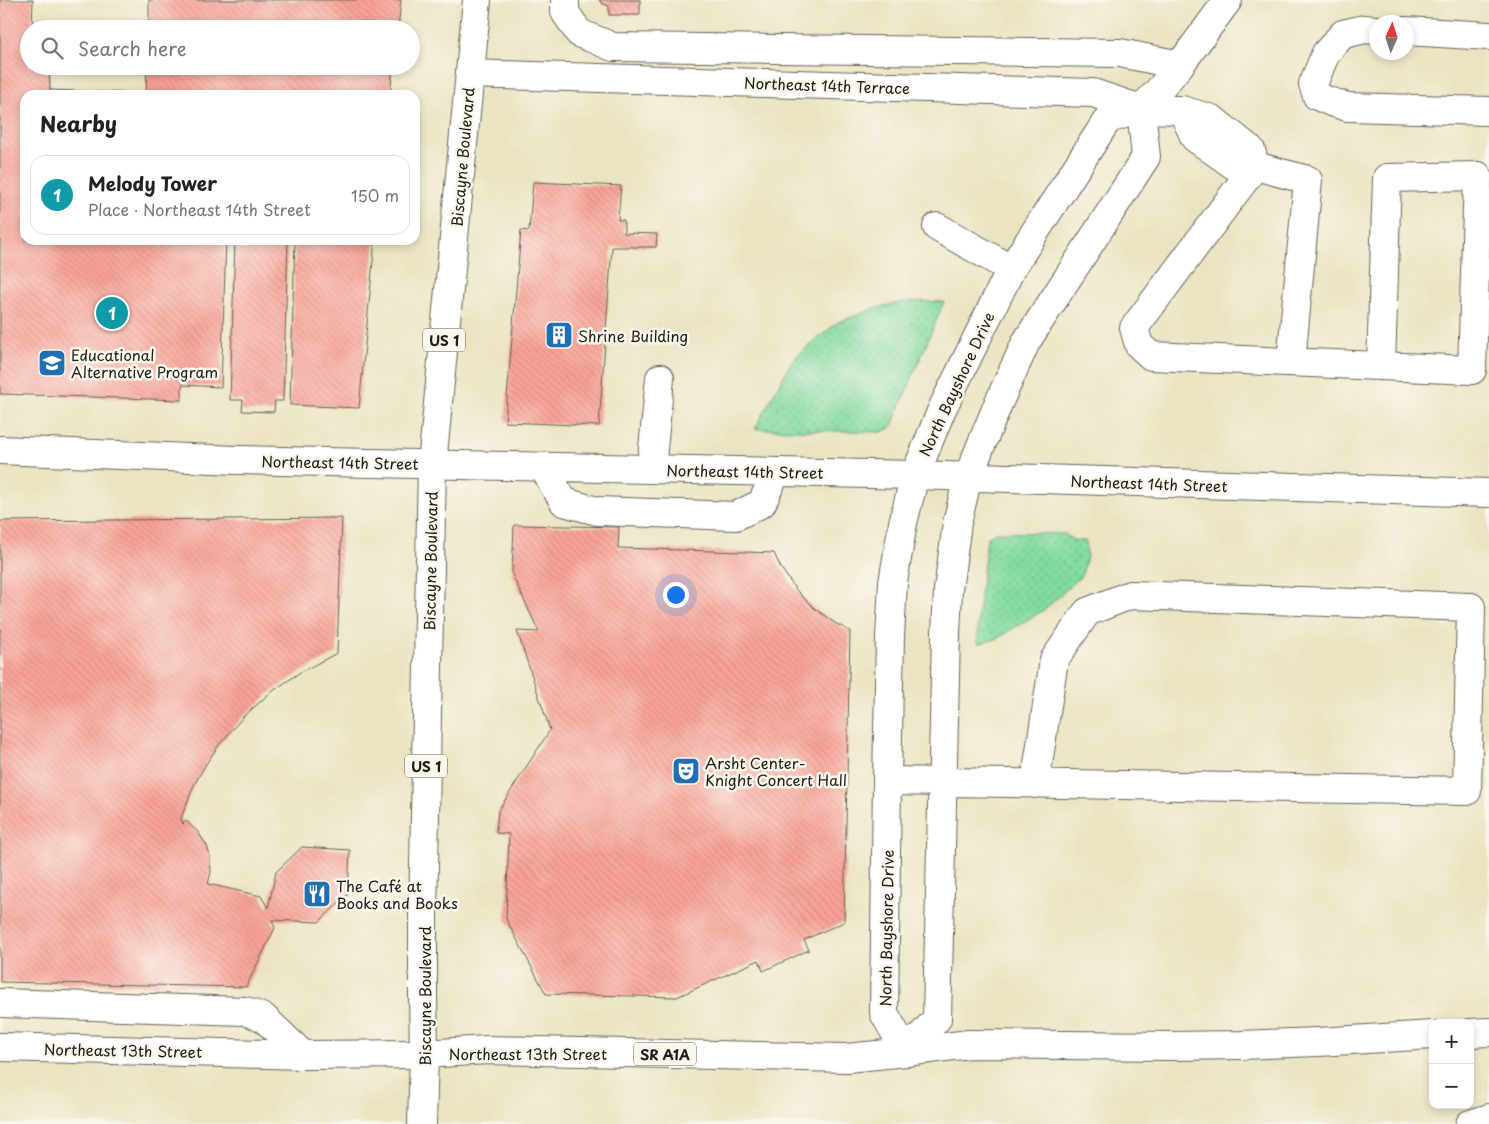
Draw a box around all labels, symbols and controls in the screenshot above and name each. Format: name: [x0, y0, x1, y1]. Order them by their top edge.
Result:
north arrow: [1369, 15, 1414, 60]
search box: [20, 20, 420, 75]
icon: search: [38, 34, 66, 62]
text: Search here: [78, 34, 187, 62]
street label: Northeast 14th Terrace: [744, 71, 910, 99]
street label: Biscayne Boulevard: [444, 86, 480, 228]
text: Nearby: [40, 107, 117, 139]
text: Melody Tower: [88, 169, 217, 197]
text: 1: [53, 183, 61, 207]
text: 150 m: [351, 183, 399, 207]
text: Place · Northeast 14th Street: [88, 197, 311, 221]
pin: 1: [96, 294, 128, 332]
street label: North Bayshore Drive: [912, 308, 1000, 460]
building icon: Shrine Building: [544, 320, 574, 350]
place label: Shrine Building: [578, 324, 688, 347]
road number: US 1: [423, 328, 465, 352]
place label: Educational Alternative Program: [71, 343, 218, 383]
school or university icon: Educational Alternative Program: [37, 348, 67, 378]
street label: Northeast 14th Street: [261, 449, 419, 475]
street label: Northeast 14th Street: [666, 458, 824, 484]
street label: Northeast 14th Street: [1070, 469, 1228, 497]
street label: Biscayne Boulevard: [417, 491, 443, 631]
your location: [663, 582, 689, 608]
place label: Arsht Center- Knight Concert Hall: [705, 751, 847, 791]
road number: US 1: [405, 754, 447, 778]
theatre icon: Arsht Center- Knight Concert Hall: [671, 756, 701, 786]
street label: North Bayshore Drive: [873, 849, 899, 1007]
place label: The Café at Books and Books: [336, 874, 458, 914]
restaurant icon: The Café at Books and Books: [302, 879, 332, 909]
street label: Biscayne Boulevard: [413, 926, 436, 1066]
map controls: [1429, 1019, 1474, 1109]
button: +: [1429, 1019, 1474, 1064]
street label: Northeast 13th Street: [44, 1037, 202, 1063]
street label: Northeast 13th Street: [449, 1042, 607, 1065]
road number: SR A1A: [634, 1042, 696, 1066]
button: −: [1429, 1064, 1474, 1109]

